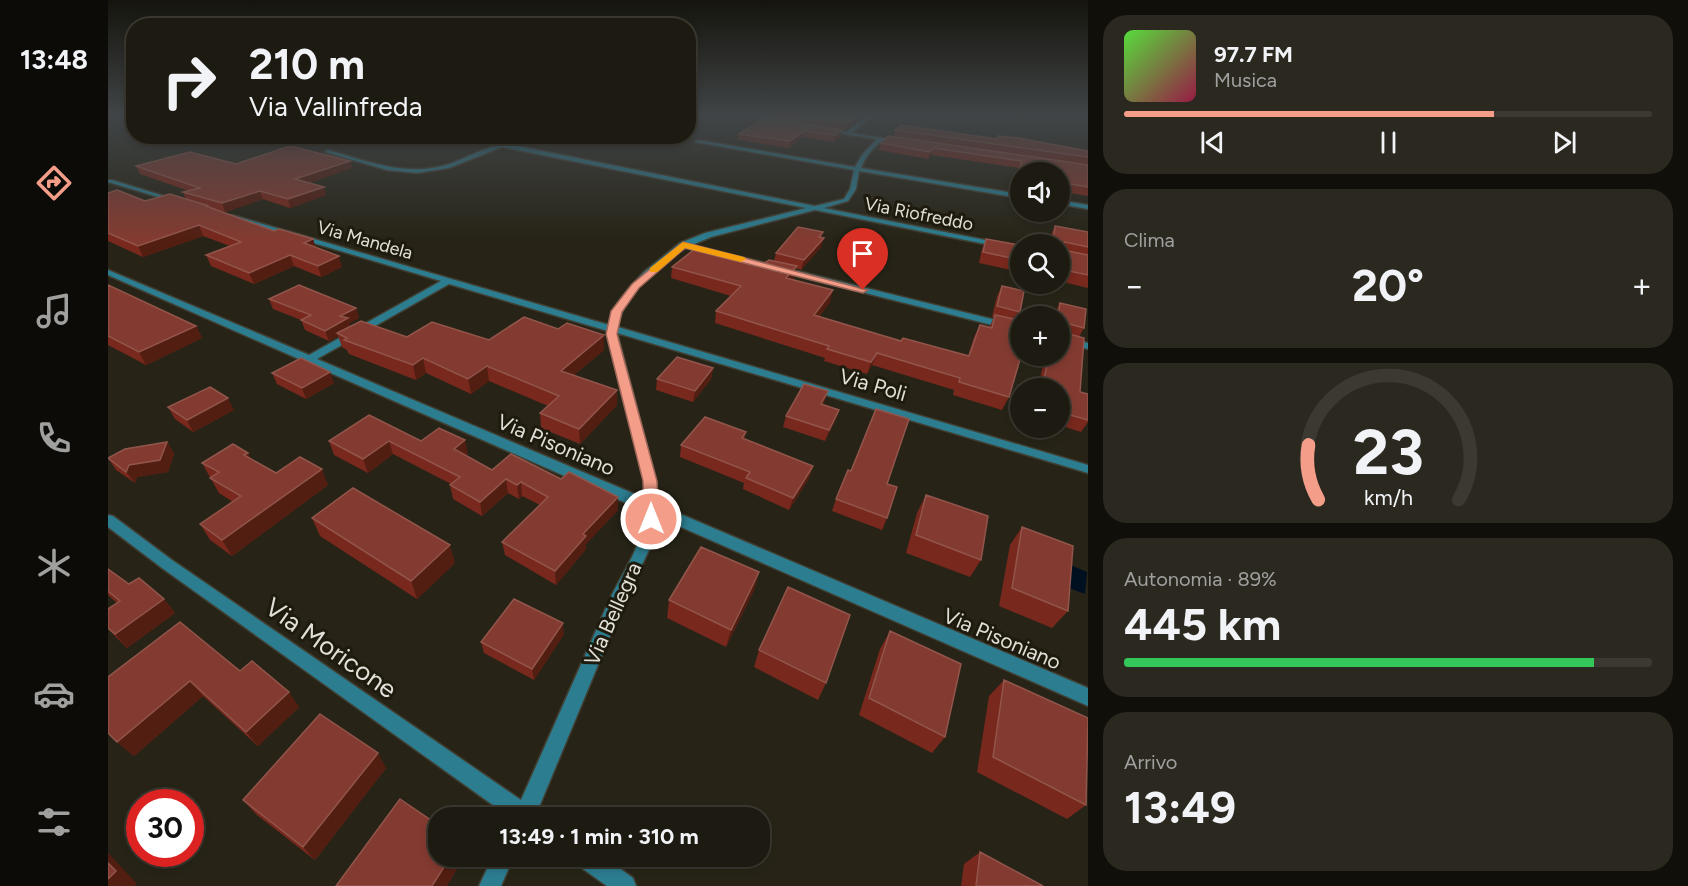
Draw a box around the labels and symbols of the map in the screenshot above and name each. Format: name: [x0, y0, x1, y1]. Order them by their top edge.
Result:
street label: Via Riofreddo: [863, 193, 975, 235]
street label: Via Mandela: [315, 216, 415, 264]
pin: [837, 228, 888, 290]
street label: Via Poli: [837, 363, 910, 406]
street label: Via Pisoniano: [494, 409, 619, 481]
position arrow: [619, 487, 683, 551]
street label: Via Bellegra: [579, 558, 646, 669]
street label: Via Moricone: [259, 591, 403, 705]
street label: Via Pisoniano: [940, 603, 1065, 675]
speed limit sign: 30: [126, 789, 204, 867]

